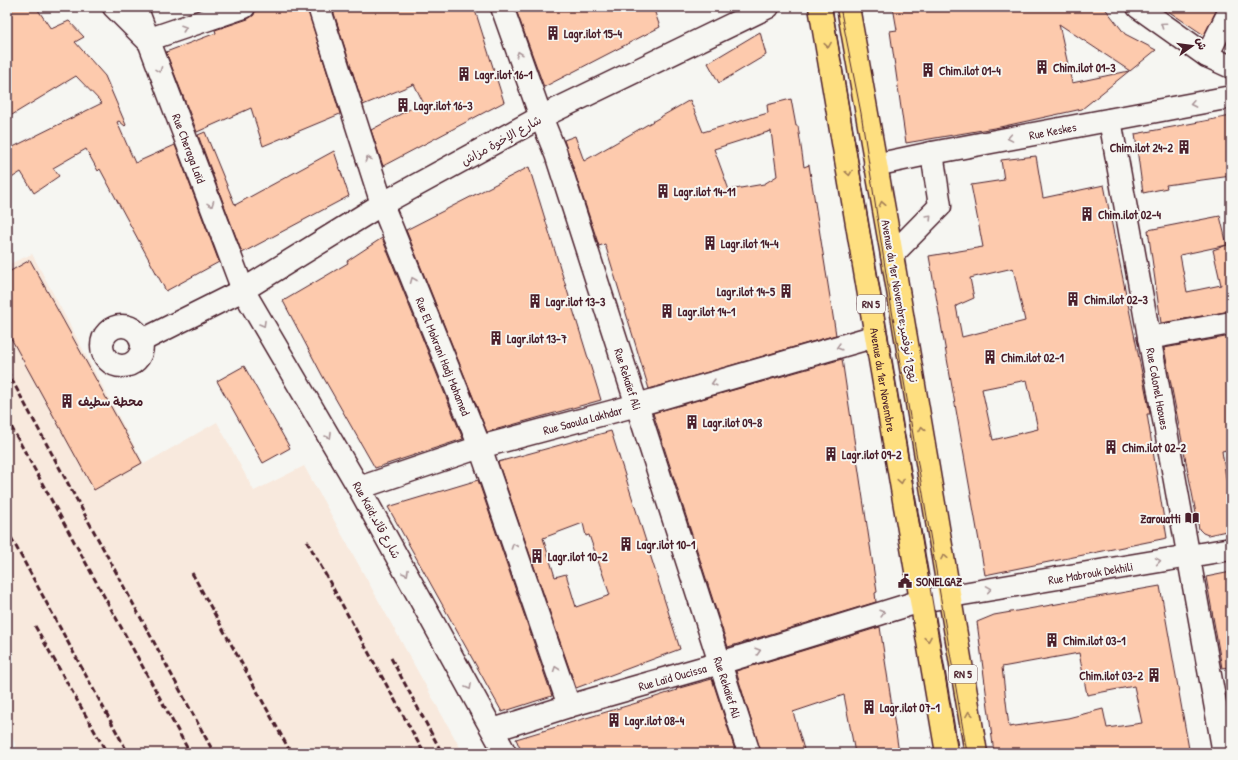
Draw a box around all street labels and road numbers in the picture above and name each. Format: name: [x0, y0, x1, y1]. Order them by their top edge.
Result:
street label: Rue Cheraga Laïd: [169, 111, 210, 186]
street label: شارع الإخوة مزاش: [458, 111, 545, 170]
street label: Rue Keskes: [1028, 118, 1078, 143]
street label: Avenue du 1er Novembre;نهج 1 نوفمبر: [879, 218, 921, 384]
street label: Rue El Mokrani Hadj Mohamed: [412, 294, 475, 418]
road number: RN 5: [857, 295, 885, 313]
street label: Avenue du 1er Novembre: [868, 327, 900, 433]
street label: Rue Rekaïef Ali: [611, 346, 646, 412]
street label: Rue Colonel Haoues: [1143, 346, 1174, 431]
street label: Rue Saoula Lakhdar: [541, 401, 625, 438]
street label: Rue Kaïd;شارع قائد: [348, 478, 405, 562]
street label: Rue Mabrouk Dekhili: [1047, 557, 1134, 588]
street label: Rue Rekaïef Ali: [710, 654, 746, 720]
street label: Rue Laïd Oucissa: [636, 659, 708, 694]
road number: RN 5: [949, 665, 977, 683]

